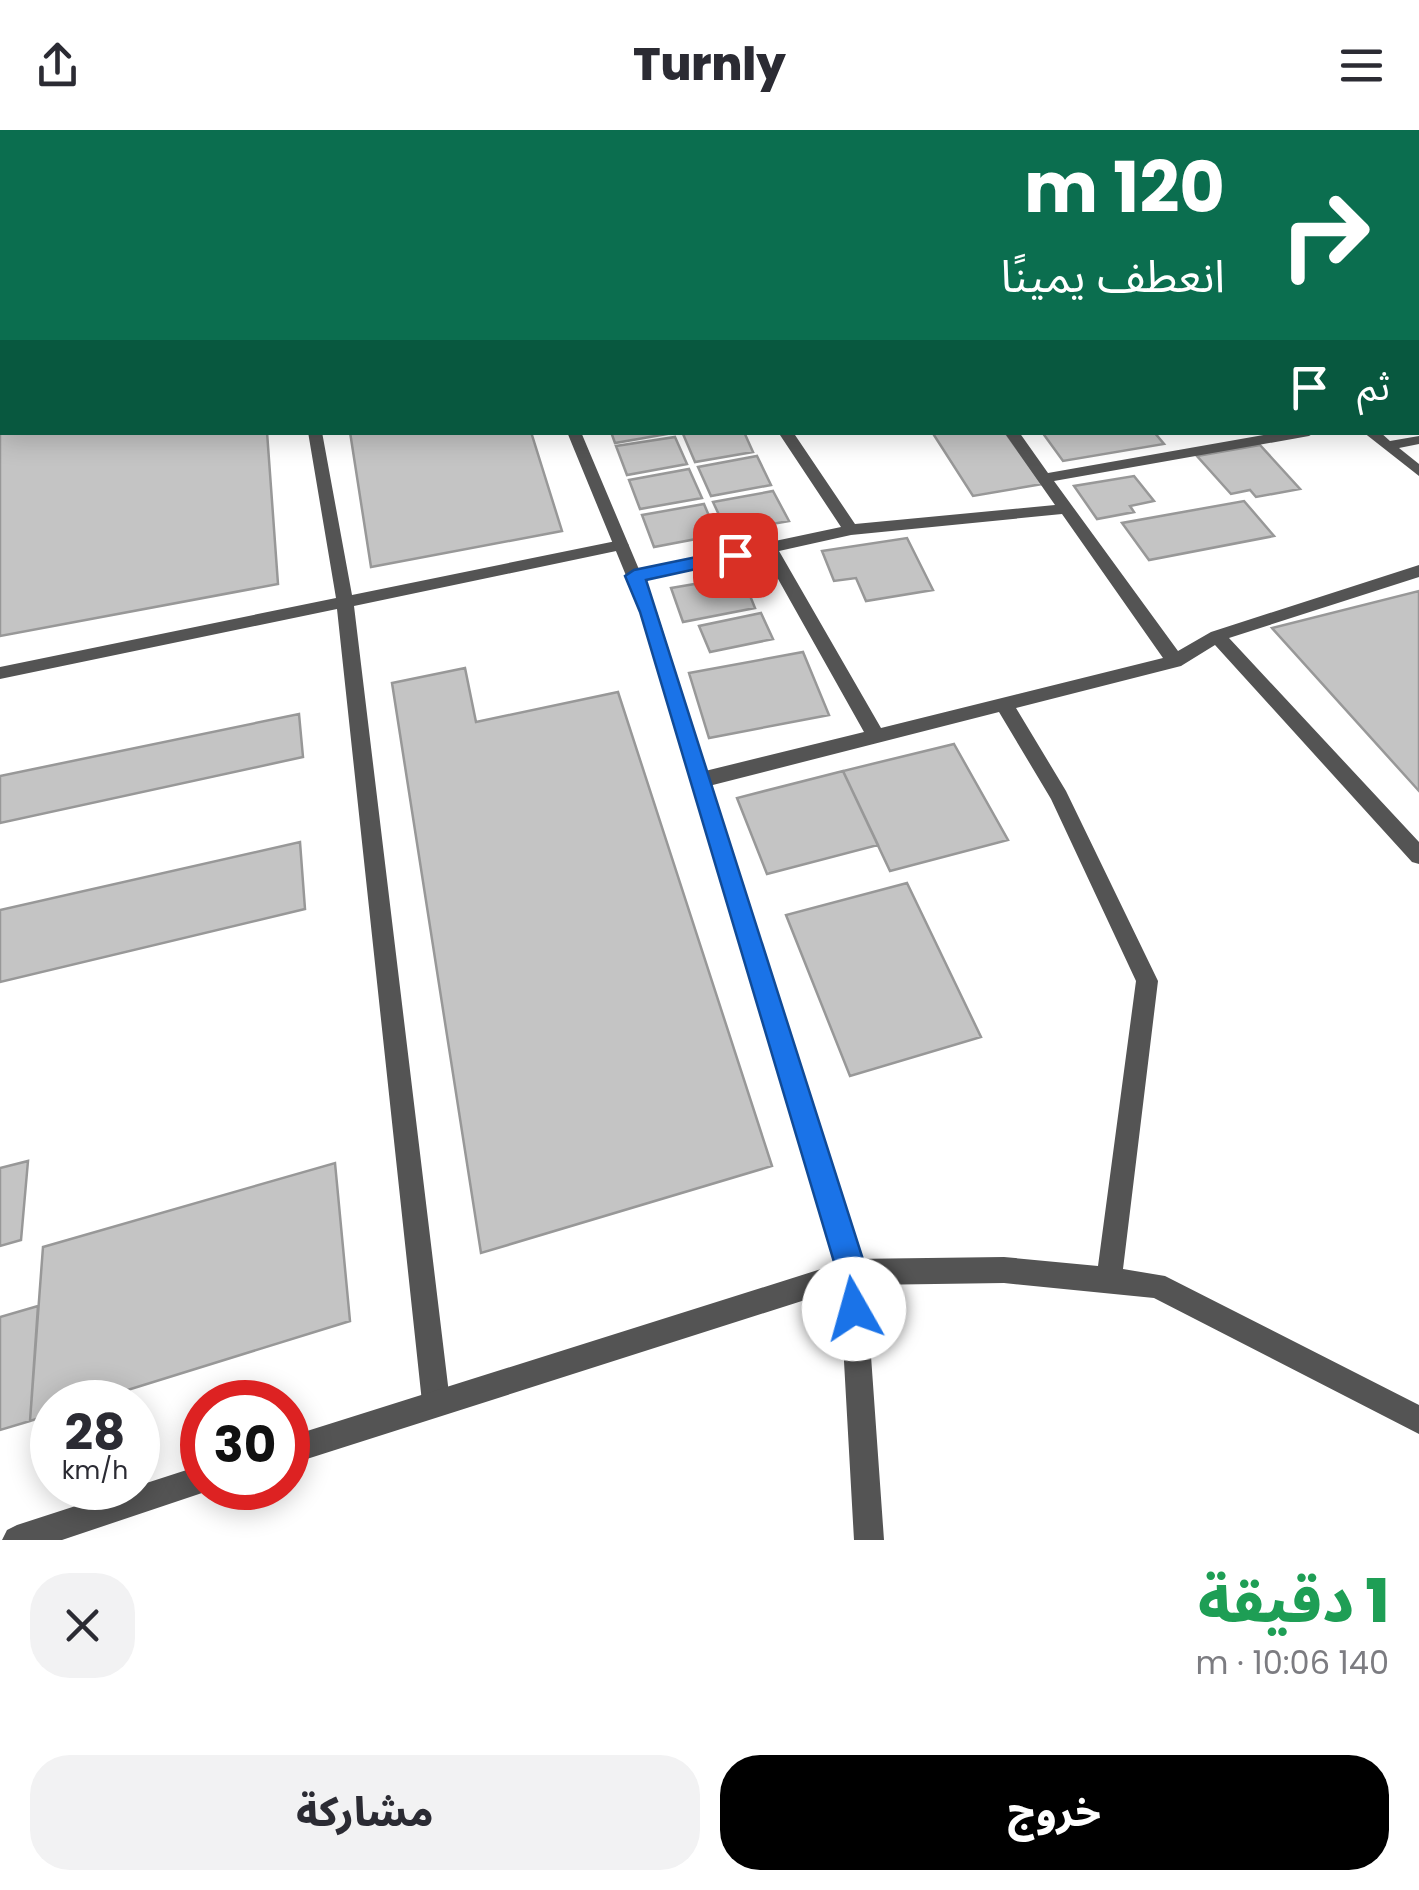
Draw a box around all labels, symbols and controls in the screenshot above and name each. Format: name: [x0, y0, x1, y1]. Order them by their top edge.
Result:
text: Turnly: [633, 33, 786, 96]
icon: share: [30, 38, 85, 93]
icon: menu: [1334, 38, 1389, 93]
text: 120 m: [1024, 138, 1225, 237]
icon: right: [1260, 170, 1390, 300]
text: انعطف يمينًا: [1001, 245, 1225, 308]
icon: arrive: [1282, 360, 1337, 415]
text: ثم: [1357, 360, 1390, 413]
pin: [693, 513, 778, 598]
icon: arrive: [708, 528, 763, 583]
position arrow: [802, 1257, 906, 1361]
speed limit sign: 30: [180, 1380, 310, 1510]
text: 28: [65, 1397, 125, 1468]
text: km/h: [62, 1453, 128, 1488]
text: 1 دقيقة: [1198, 1559, 1389, 1643]
button: close: [30, 1573, 135, 1678]
text: 140 m · 10:06: [1196, 1640, 1389, 1685]
button: مشاركة: [30, 1755, 700, 1870]
button: خروج: [720, 1755, 1389, 1870]

